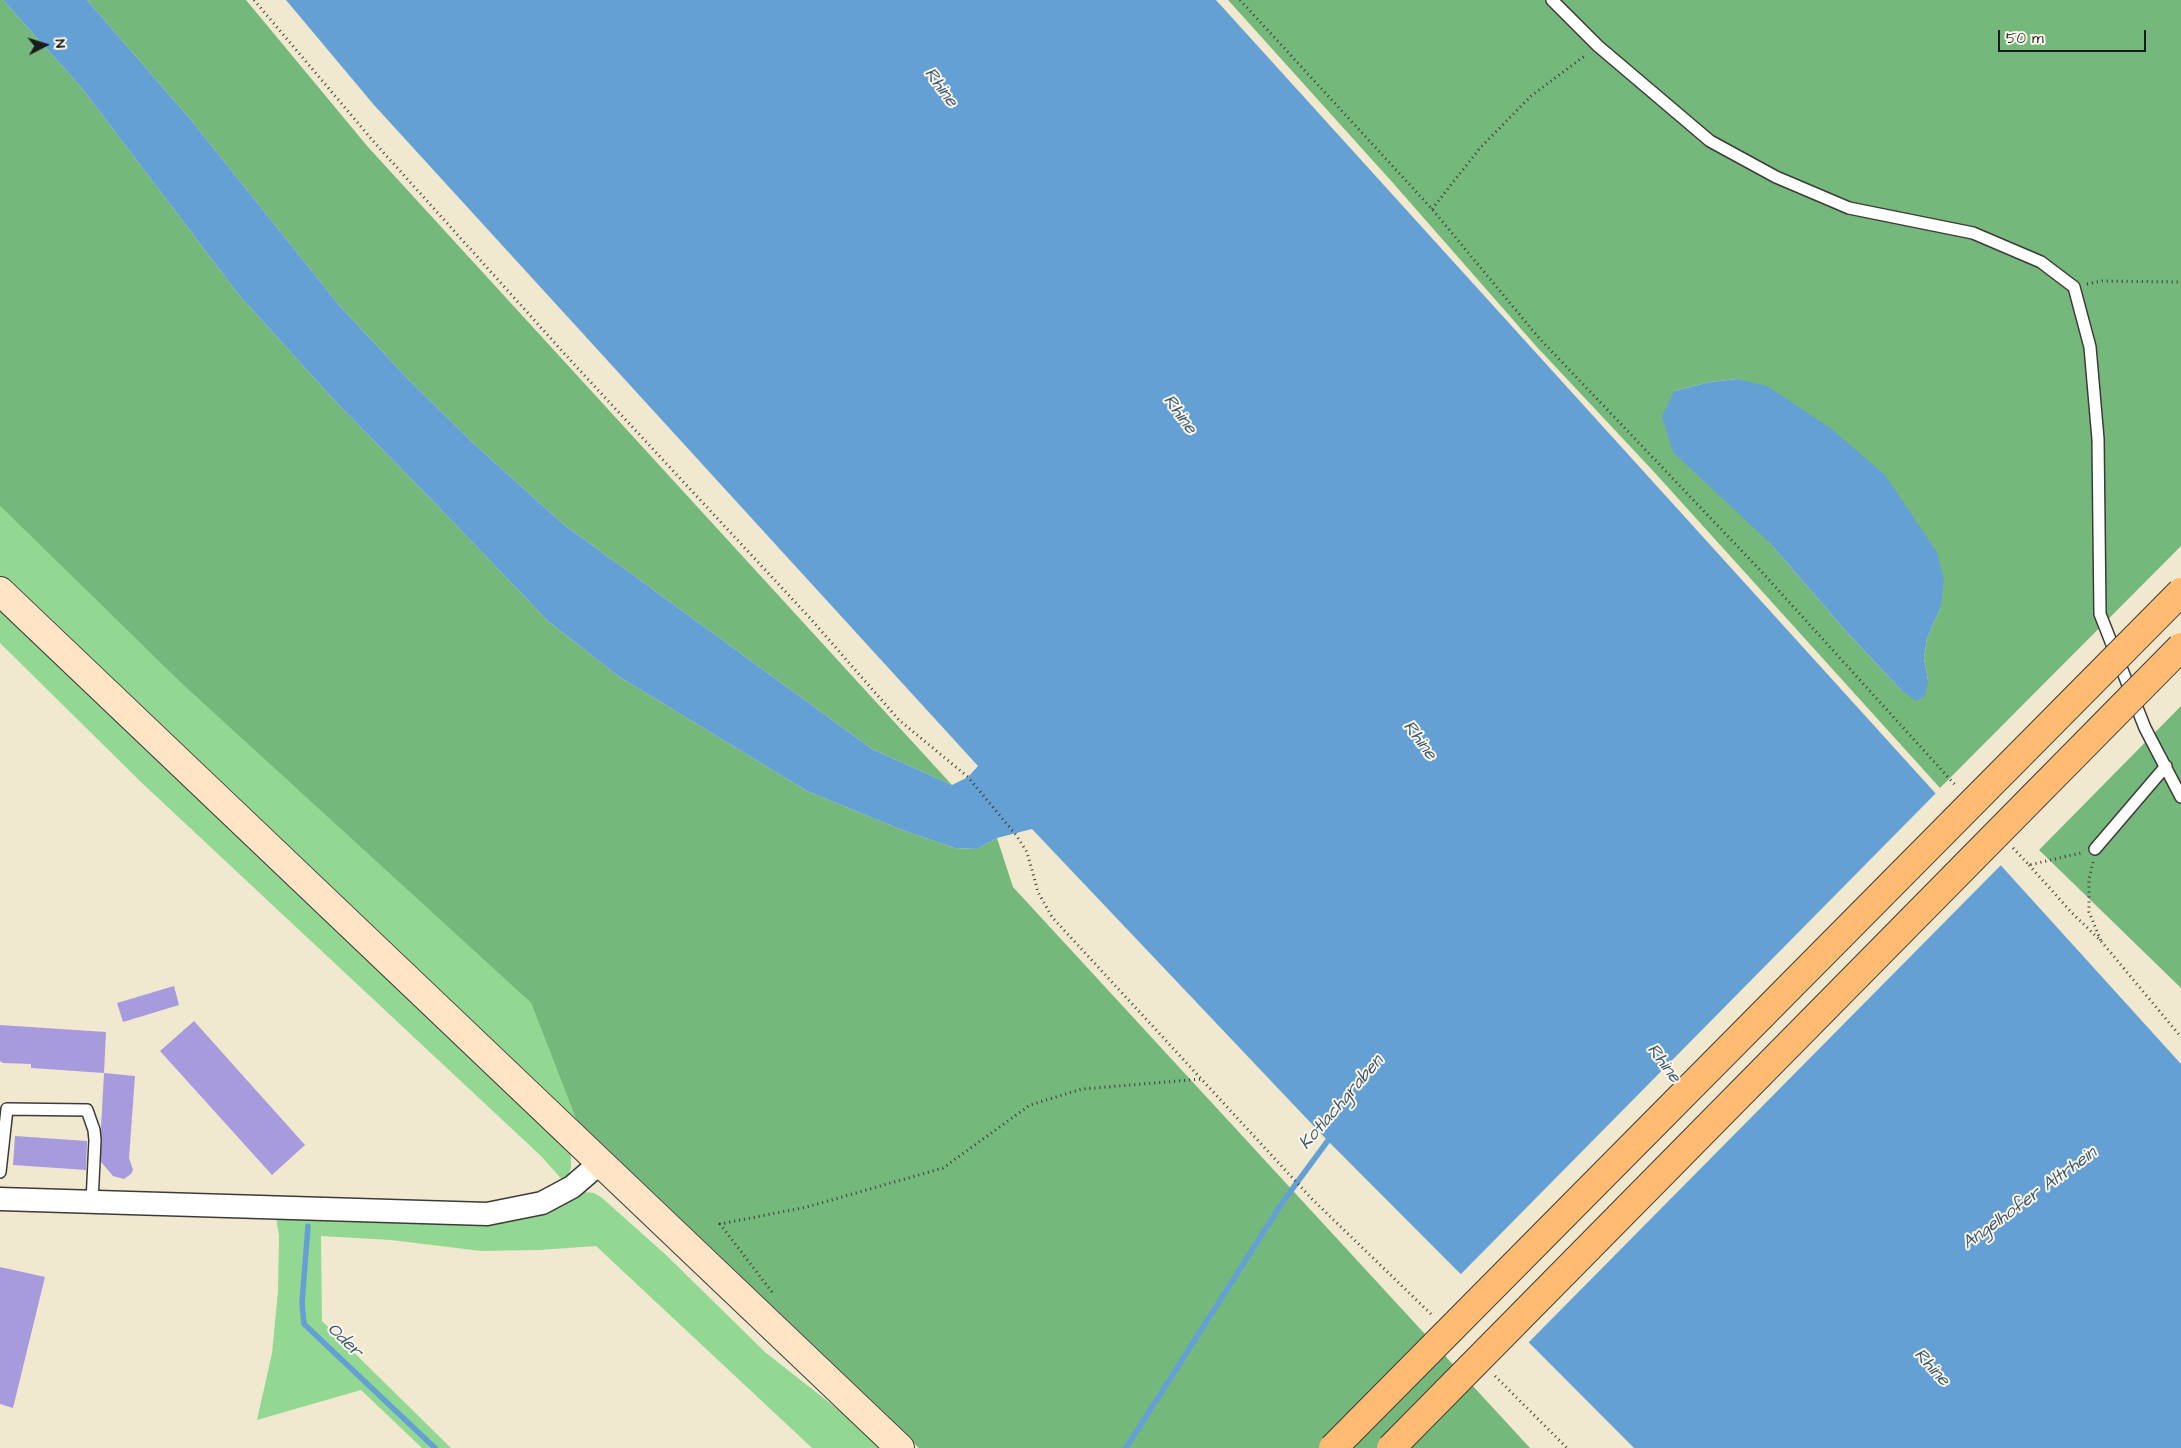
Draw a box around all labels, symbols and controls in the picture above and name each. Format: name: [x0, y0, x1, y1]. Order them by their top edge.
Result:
north arrow: [20, 20, 70, 70]
scale bar: [2001, 20, 2148, 52]
text: 50 m: [2006, 28, 2044, 49]
text: N: [50, 38, 70, 49]
water label: Rhine: [919, 64, 961, 112]
water label: Rhine: [1158, 391, 1200, 439]
water label: Rhine: [1397, 717, 1441, 765]
water label: Rhine: [1641, 1040, 1685, 1088]
water label: Kotlachgraben: [1295, 1051, 1389, 1155]
water label: Angelhofer Altrhein: [1959, 1143, 2101, 1255]
water label: Oder: [322, 1319, 366, 1363]
water label: Rhine: [1909, 1345, 1953, 1391]

